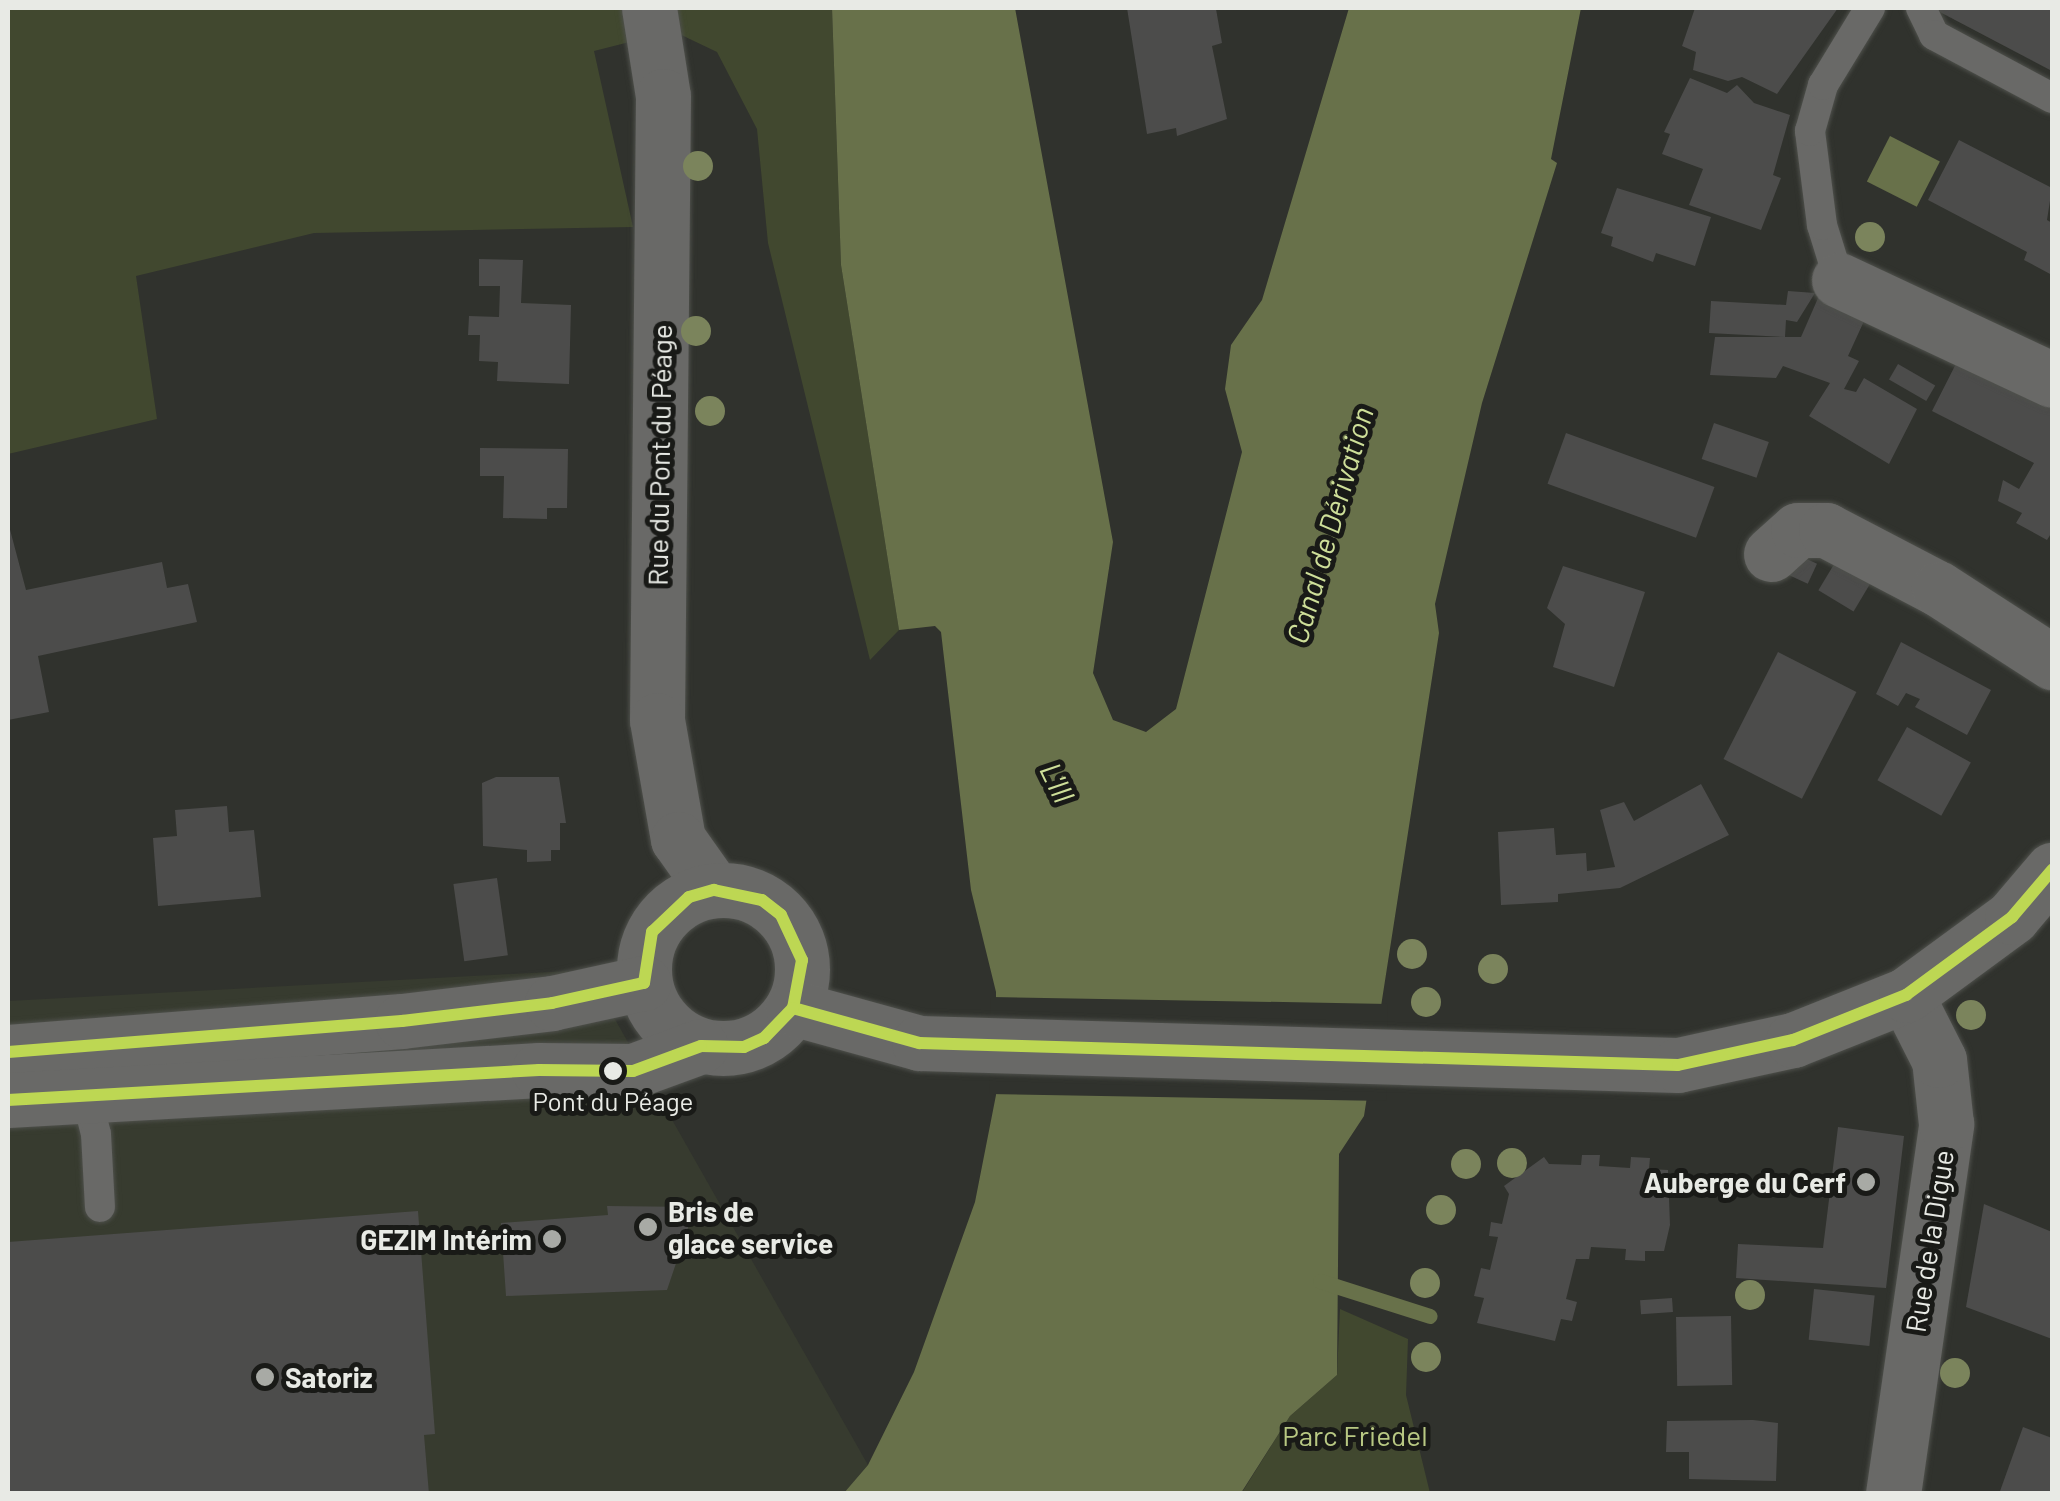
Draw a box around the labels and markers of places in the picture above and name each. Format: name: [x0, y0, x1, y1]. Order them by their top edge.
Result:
marker: Pont du Péage: [603, 1061, 623, 1081]
place label: Pont du Péage: [533, 1085, 693, 1117]
place label: Auberge du Cerf: [1644, 1165, 1846, 1199]
marker: Auberge du Cerf: [1855, 1171, 1877, 1193]
place label: Bris de glace service: [668, 1194, 833, 1260]
marker: Bris de glace service: [637, 1216, 659, 1238]
place label: GEZIM Intérim: [360, 1222, 532, 1256]
marker: GEZIM Intérim: [541, 1228, 563, 1250]
place label: Satoriz: [285, 1360, 373, 1394]
marker: Satoriz: [254, 1366, 276, 1388]

